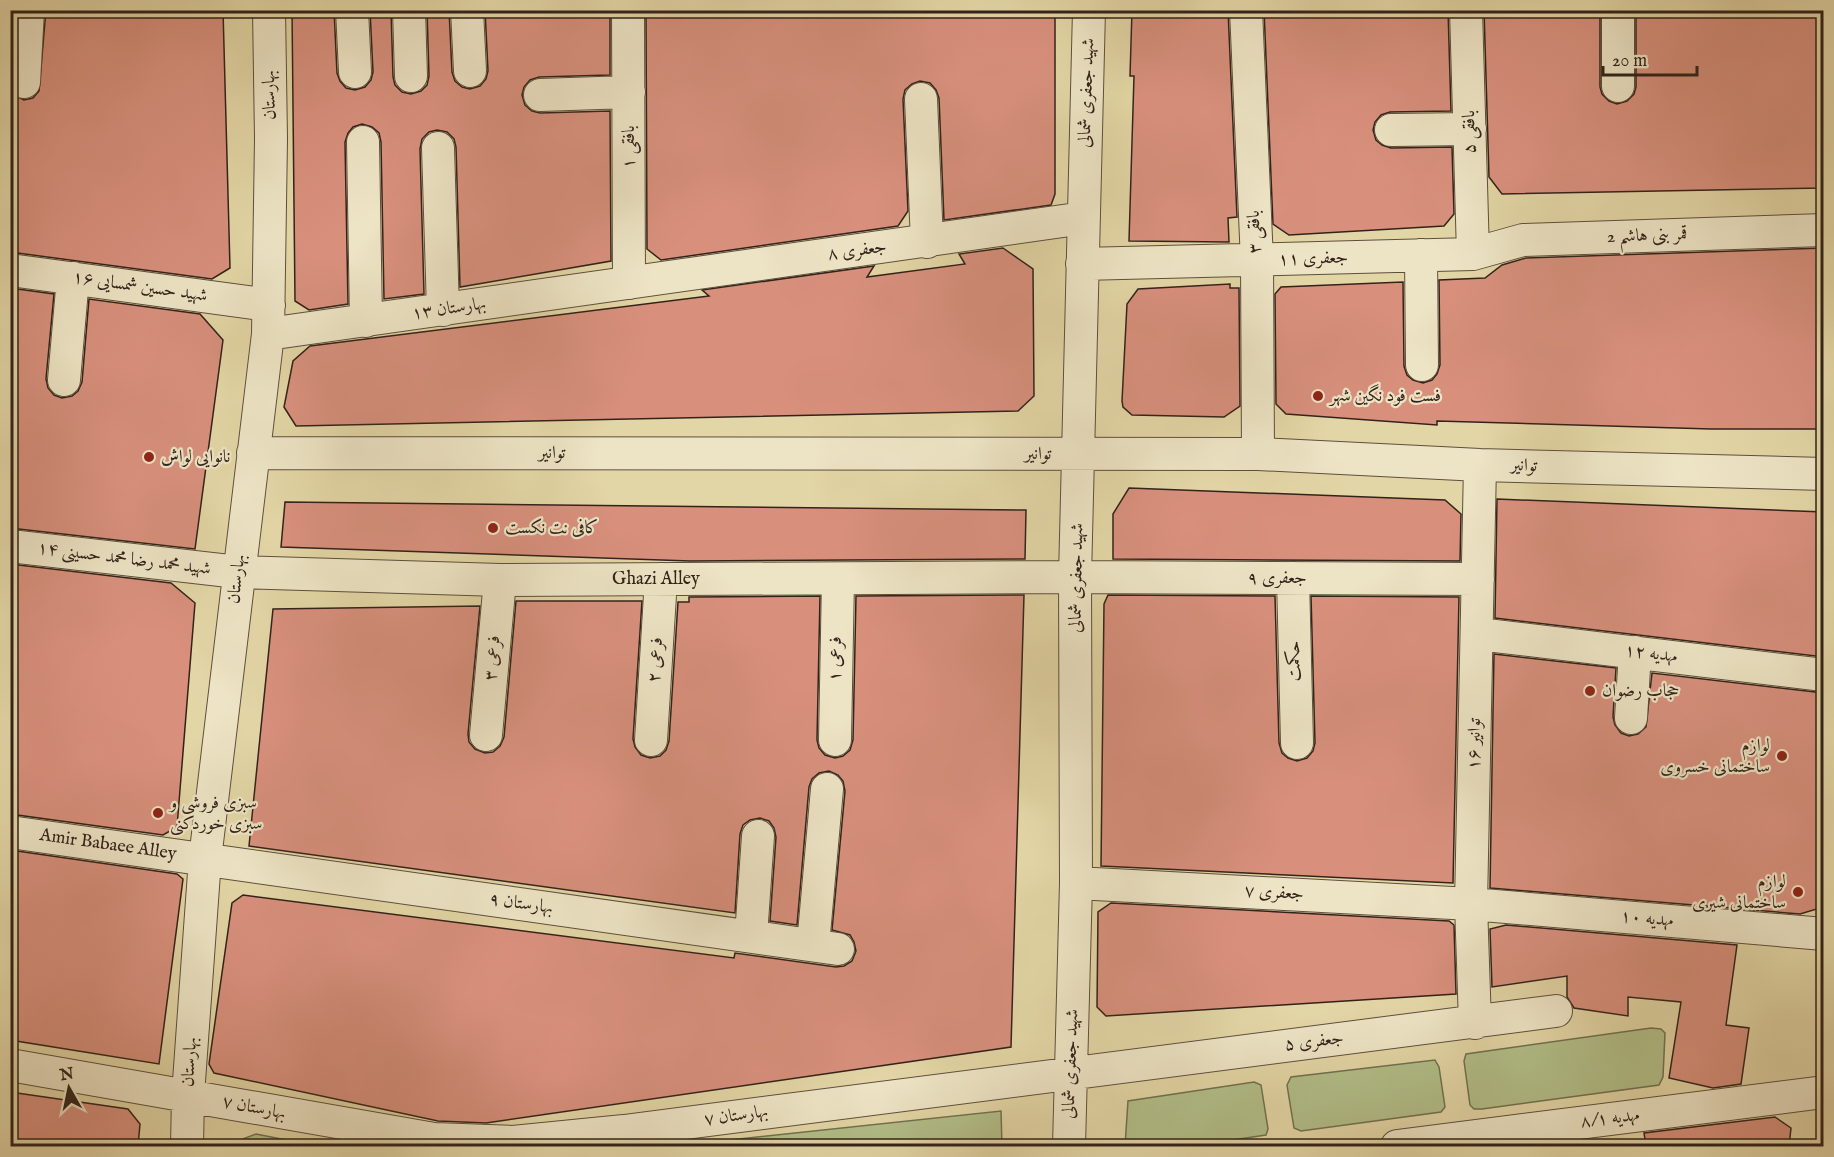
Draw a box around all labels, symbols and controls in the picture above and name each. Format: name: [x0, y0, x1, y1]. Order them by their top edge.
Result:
street label: شهید جعفری شمالی: [1074, 38, 1100, 148]
scale bar: [1603, 39, 1698, 77]
text: 20 m: [1612, 50, 1647, 73]
street label: بهارستان: [258, 70, 282, 120]
street label: بافقی ۵: [1458, 110, 1482, 154]
street label: بافقی ۱: [618, 125, 641, 169]
street label: بافقی ۳: [1243, 210, 1267, 254]
street label: قمر بنی هاشم 2: [1606, 223, 1688, 254]
street label: جعفری ۸: [826, 235, 888, 267]
street label: جعفری ۱۱: [1278, 246, 1348, 272]
street label: شهید حسین شمسایی ۱۶: [71, 266, 209, 308]
street label: بهارستان ۱۳: [410, 292, 488, 326]
place label: فست فود نگین شهر: [1328, 383, 1441, 408]
marker: فست فود نگین شهر: [1311, 389, 1325, 403]
street label: توانیر: [537, 442, 566, 465]
street label: توانیر: [1023, 443, 1052, 466]
place label: نانوایی لواش: [161, 446, 230, 469]
marker: نانوایی لواش: [142, 450, 156, 464]
street label: توانیر: [1508, 454, 1538, 478]
place label: کافی نت نکست: [505, 517, 599, 540]
marker: کافی نت نکست: [486, 521, 500, 535]
street label: شهید جعفری شمالی: [1065, 523, 1089, 633]
street label: شهید محمد رضا محمد حسینی ۱۴: [36, 537, 212, 581]
street label: بهارستان: [223, 553, 251, 605]
street label: جعفری ۹: [1247, 567, 1307, 590]
street label: Ghazi Alley: [612, 568, 700, 591]
street label: فرعی ۳: [480, 634, 506, 682]
street label: فرعی ۱: [824, 636, 848, 682]
street label: فرعی ۲: [643, 637, 669, 683]
street label: مهدیه ۱۲: [1623, 639, 1679, 669]
street label: حکمت: [1283, 640, 1307, 682]
place label: حجاب رضوان: [1602, 680, 1680, 703]
marker: حجاب رضوان: [1583, 684, 1597, 698]
street label: توانیر ۱۶: [1463, 717, 1487, 770]
place label: لوازم ساختمانی خسروی: [1660, 735, 1770, 779]
marker: لوازم ساختمانی خسروی: [1775, 749, 1789, 763]
place label: سبزی فروشی و سبزی خوردکنی: [168, 792, 263, 836]
marker: سبزی فروشی و سبزی خوردکنی: [151, 806, 165, 820]
street label: Amir Babaee Alley: [37, 824, 178, 866]
place label: لوازم ساختمانی شیری: [1692, 871, 1786, 915]
street label: جعفری ۷: [1244, 880, 1304, 906]
marker: لوازم ساختمانی شیری: [1791, 885, 1805, 899]
street label: بهارستان ۹: [488, 888, 554, 920]
street label: مهدیه ۱۰: [1619, 905, 1675, 933]
street label: شهید جعفری شمالی: [1058, 1009, 1084, 1119]
street label: جعفری ۵: [1283, 1027, 1345, 1057]
street label: بهارستان: [177, 1036, 203, 1088]
north arrow: [39, 1058, 99, 1118]
text: N: [58, 1064, 76, 1086]
street label: بهارستان ۷: [220, 1091, 288, 1125]
street label: بهارستان ۷: [703, 1100, 769, 1132]
street label: مهدیه ۸/۱: [1579, 1104, 1641, 1134]

